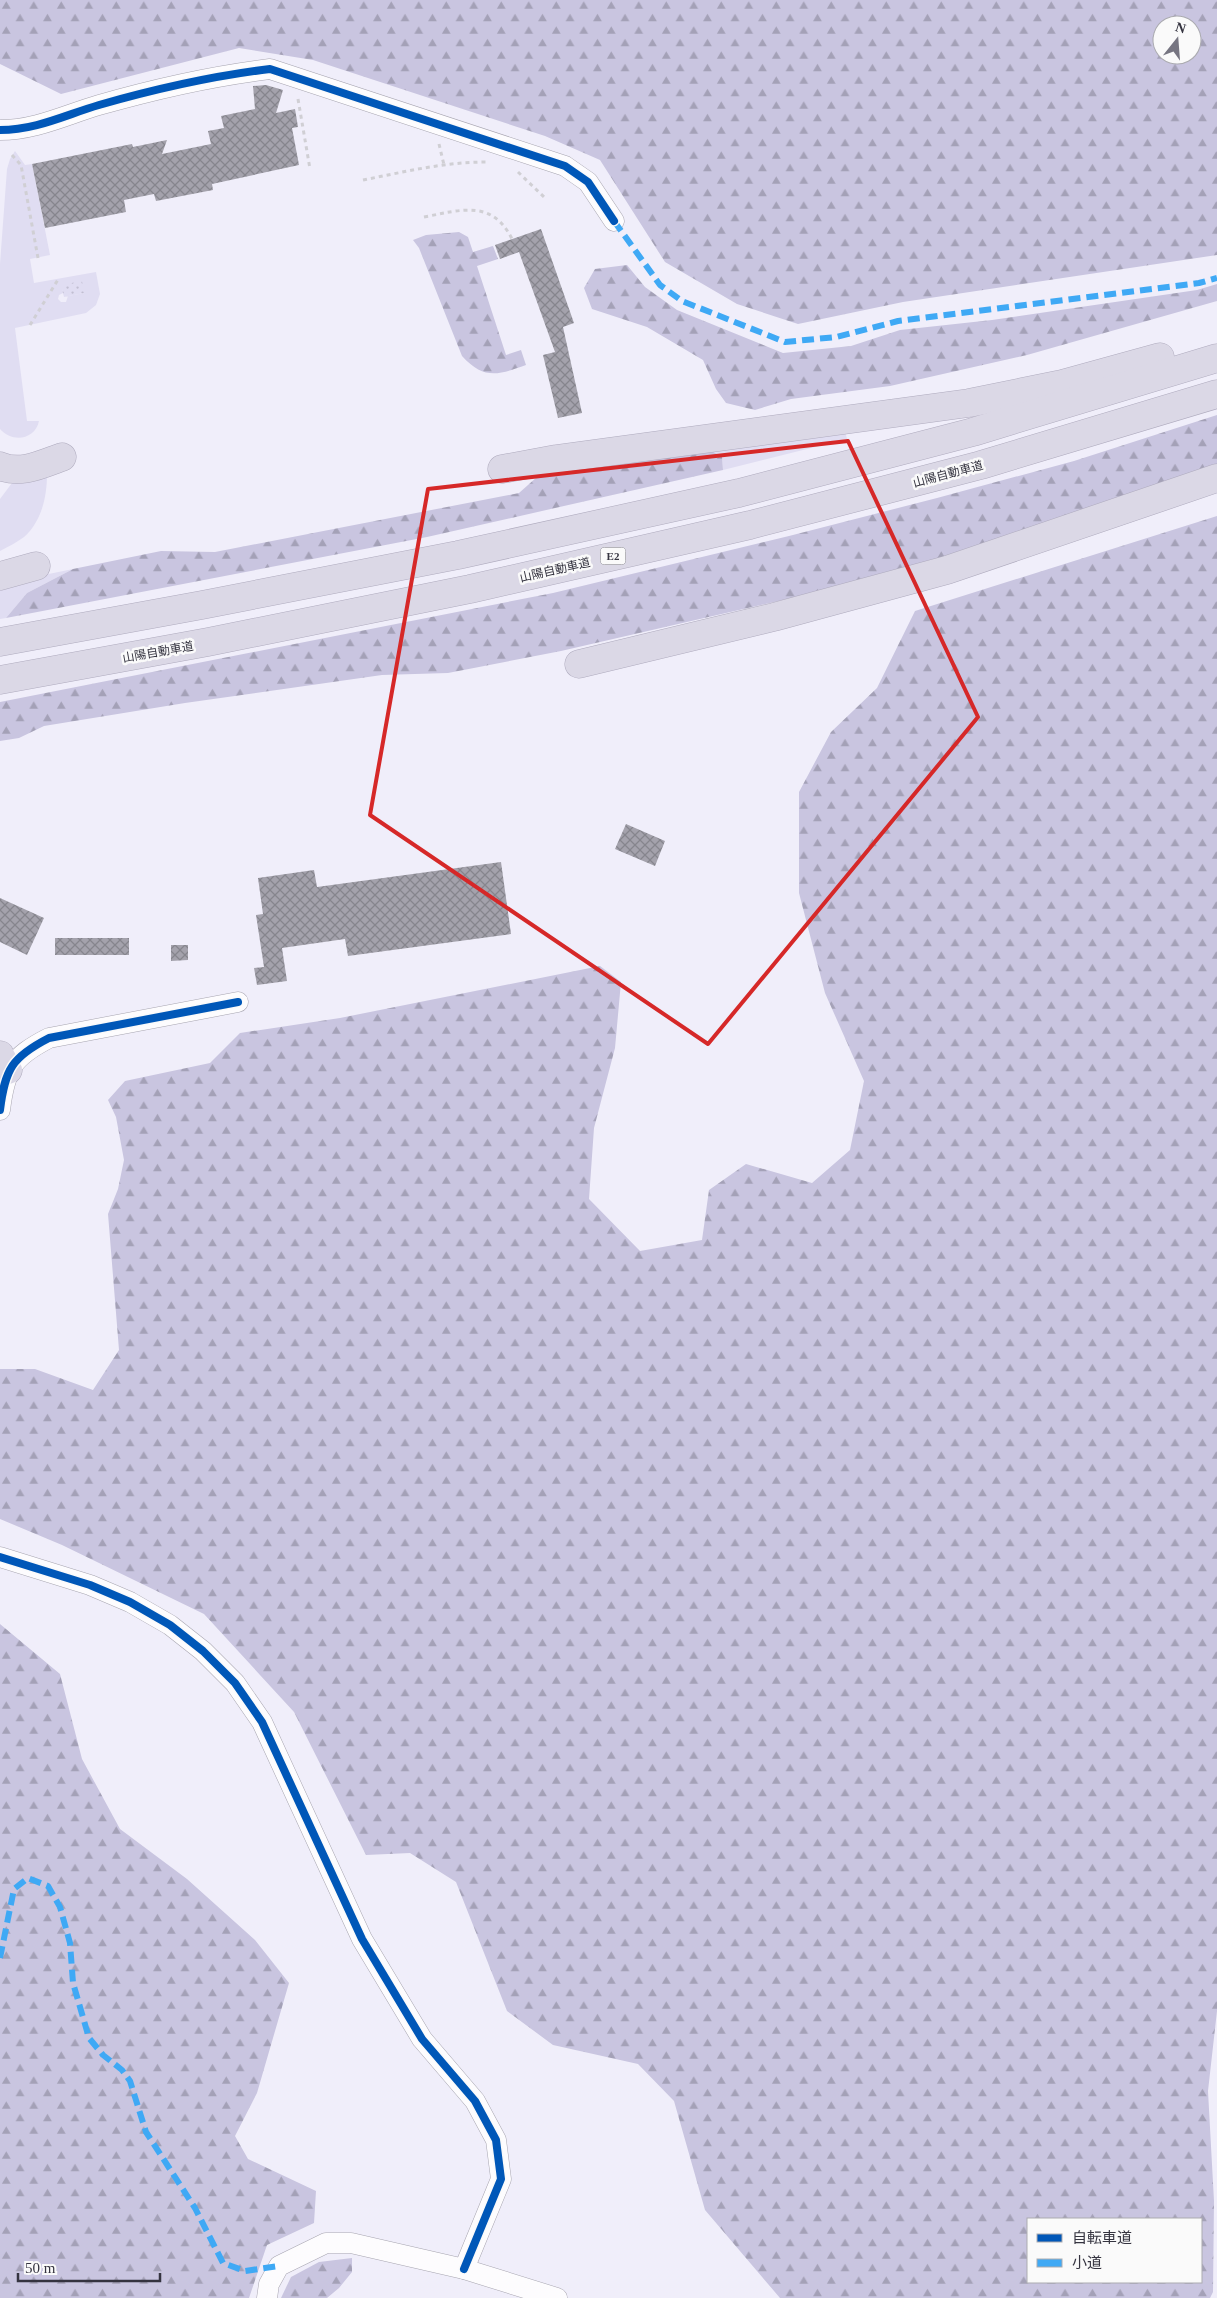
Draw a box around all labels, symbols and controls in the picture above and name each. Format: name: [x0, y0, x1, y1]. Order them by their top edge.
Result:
north arrow: [1152, 15, 1202, 65]
text: N: [1174, 19, 1188, 37]
street label: 山陽自動車道: [911, 458, 985, 490]
road number: E2: [600, 548, 626, 564]
street label: 山陽自動車道: [518, 555, 592, 585]
street label: 山陽自動車道: [121, 639, 195, 665]
legend: [1027, 2218, 1202, 2283]
text: 自転車道: [1072, 2230, 1132, 2246]
scale bar: [18, 2250, 160, 2282]
text: 小道: [1072, 2255, 1102, 2271]
text: 50 m: [25, 2260, 56, 2276]

